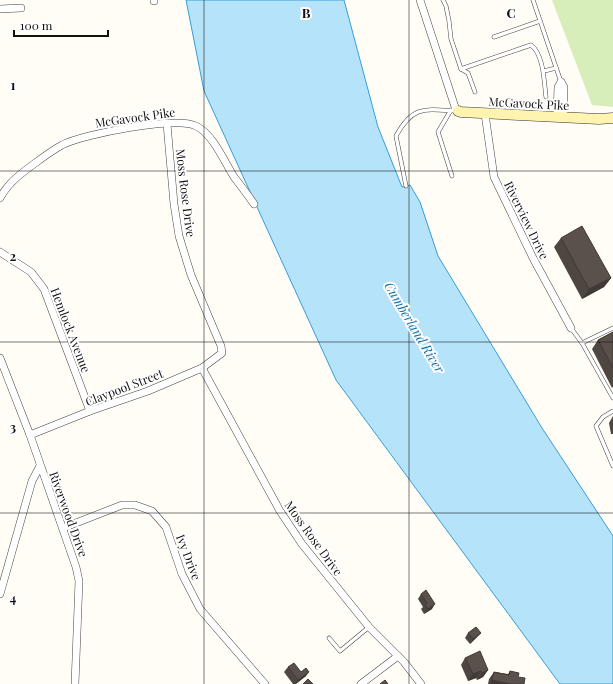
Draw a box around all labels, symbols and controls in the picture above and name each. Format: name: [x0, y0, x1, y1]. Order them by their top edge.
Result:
text: B: [302, 4, 311, 21]
text: C: [506, 4, 516, 21]
scale bar: [14, 12, 108, 38]
text: 100 m: [20, 17, 53, 33]
text: 1: [11, 76, 16, 93]
street label: McGavock Pike: [488, 93, 570, 113]
street label: McGavock Pike: [94, 103, 176, 131]
street label: Moss Rose Drive: [173, 148, 199, 238]
street label: Riverview Drive: [501, 178, 553, 262]
text: 2: [10, 247, 17, 264]
water label: Cumberland River: [381, 278, 449, 376]
street label: Hemlock Avenue: [47, 285, 95, 375]
street label: Claypool Street: [83, 365, 166, 409]
text: 3: [10, 418, 16, 435]
street label: Riverwood Drive: [46, 469, 92, 559]
street label: Moss Rose Drive: [281, 497, 347, 579]
street label: Ivy Drive: [173, 532, 205, 582]
text: 4: [10, 589, 17, 606]

